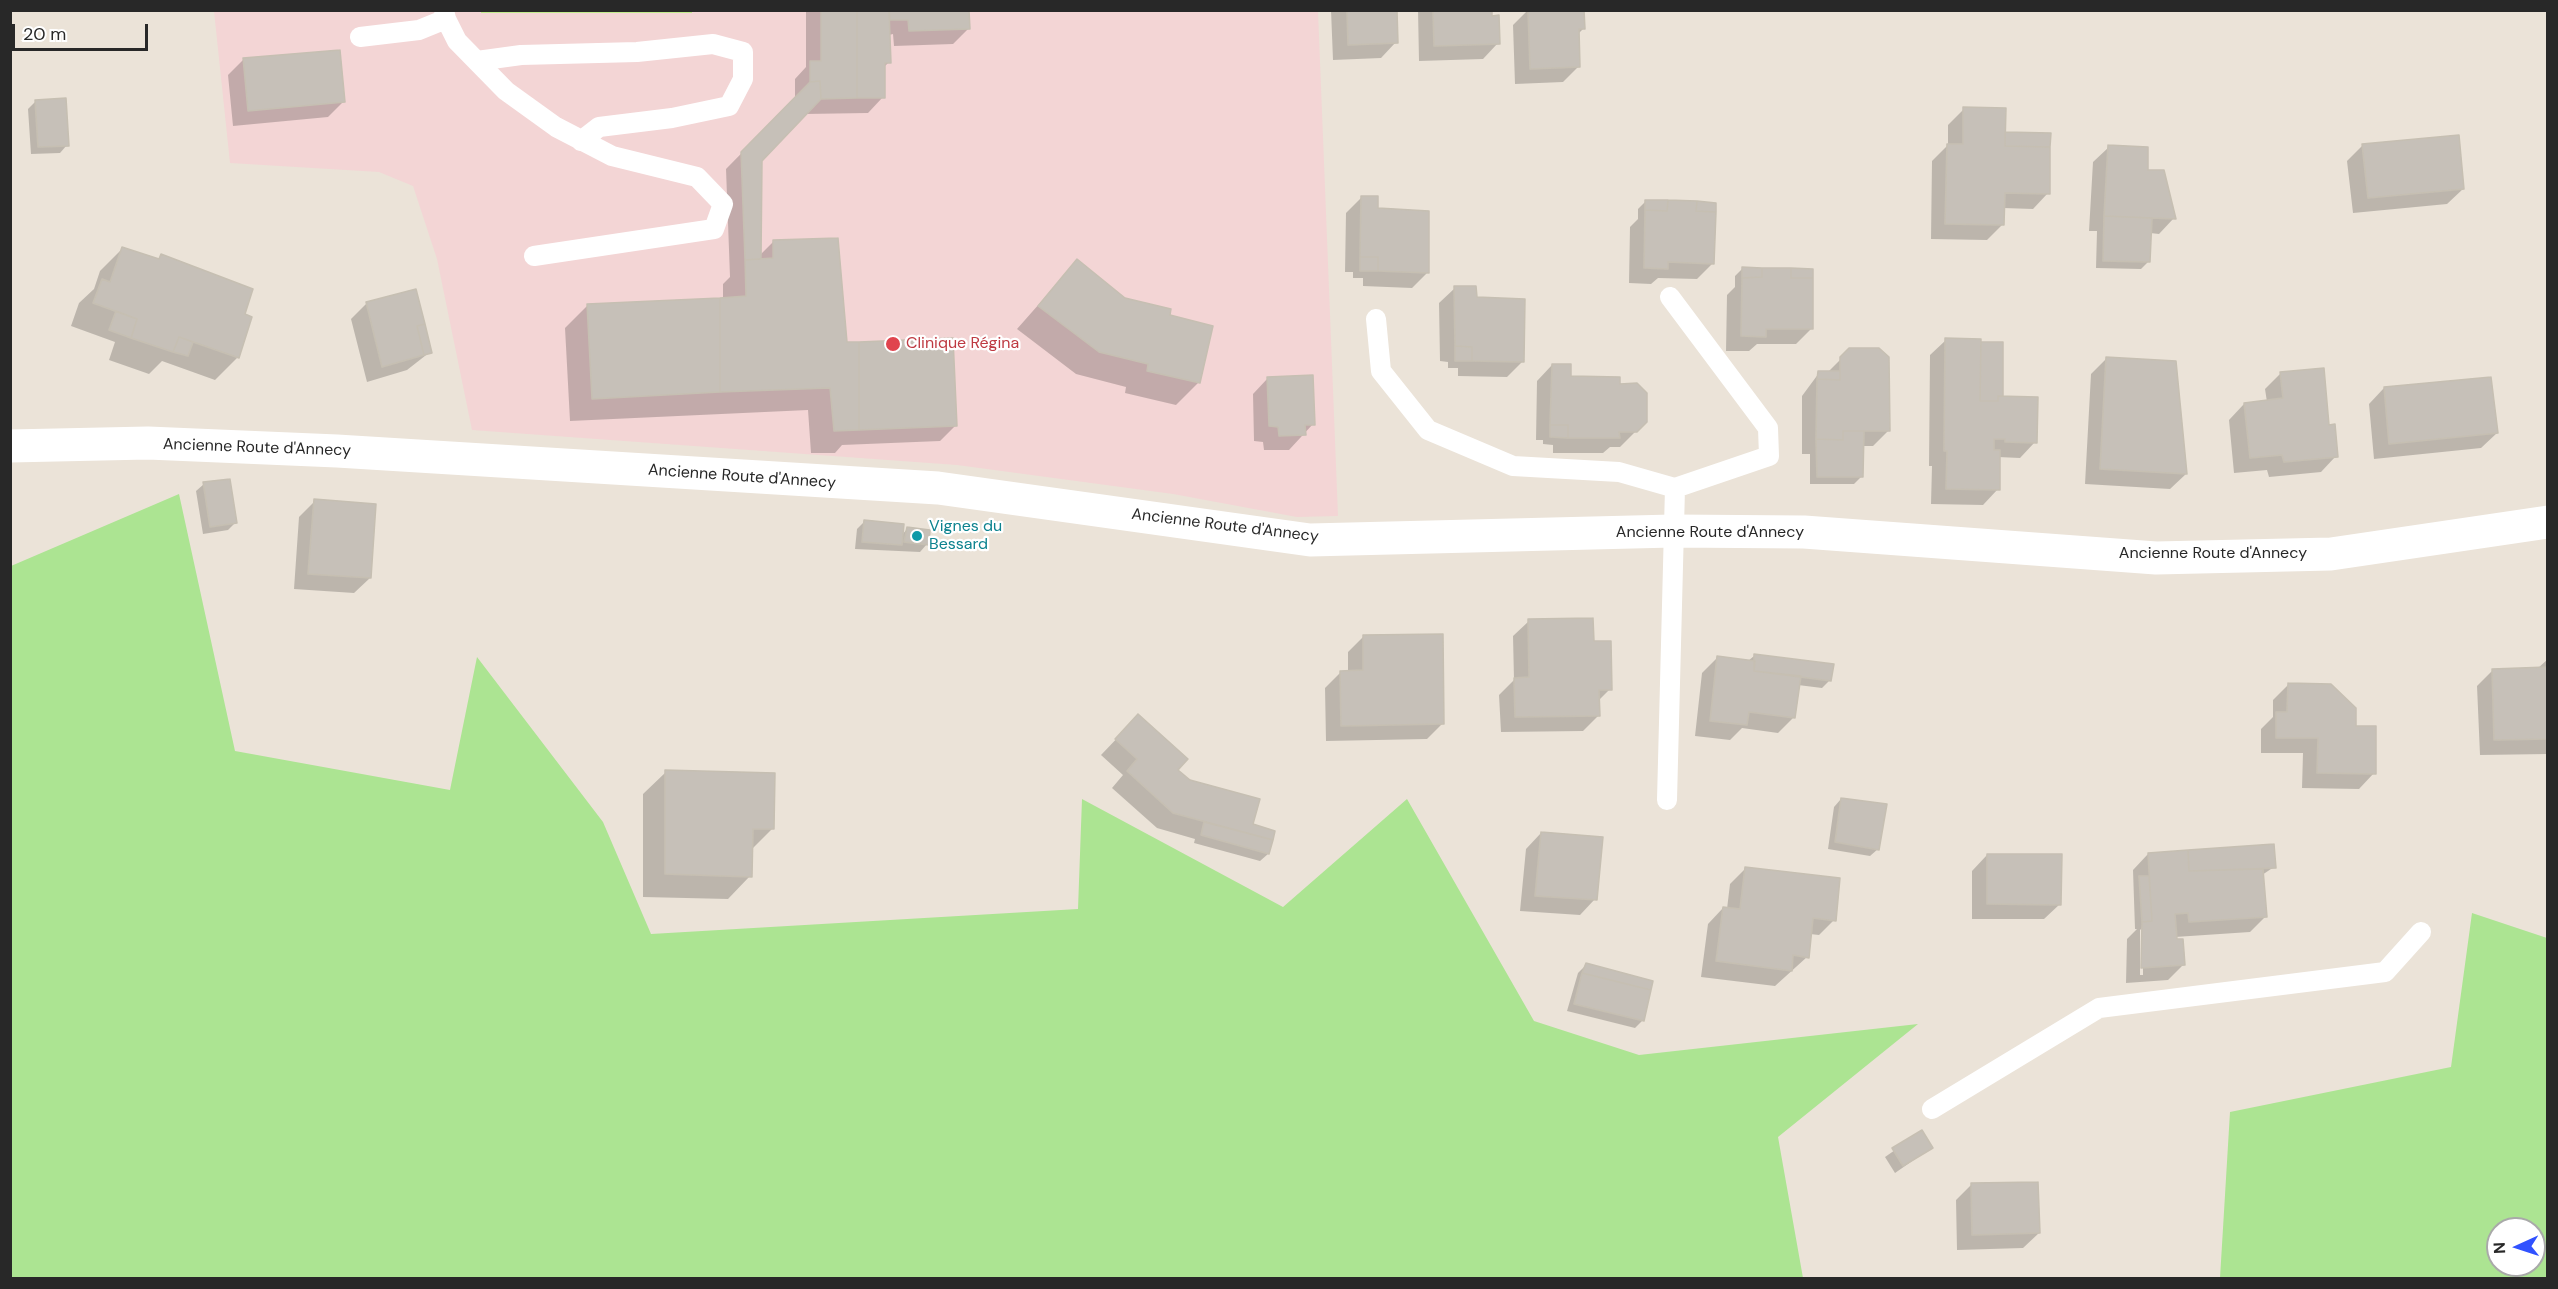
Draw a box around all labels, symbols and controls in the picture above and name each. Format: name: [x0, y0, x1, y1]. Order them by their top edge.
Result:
scale bar: [15, 12, 152, 50]
text: 20 m: [23, 22, 66, 46]
place label: Clinique Régina: [906, 334, 1019, 354]
marker: Clinique Régina: [884, 335, 902, 353]
street label: Ancienne Route d'Annecy: [163, 435, 351, 461]
street label: Ancienne Route d'Annecy: [647, 461, 837, 493]
street label: Ancienne Route d'Annecy: [1130, 505, 1320, 547]
place label: Vignes du Bessard: [929, 517, 1002, 555]
street label: Ancienne Route d'Annecy: [1616, 523, 1804, 543]
marker: Vignes du Bessard: [910, 529, 924, 543]
street label: Ancienne Route d'Annecy: [2119, 544, 2307, 564]
north arrow: [2486, 1217, 2546, 1277]
text: N: [2489, 1241, 2510, 1254]

